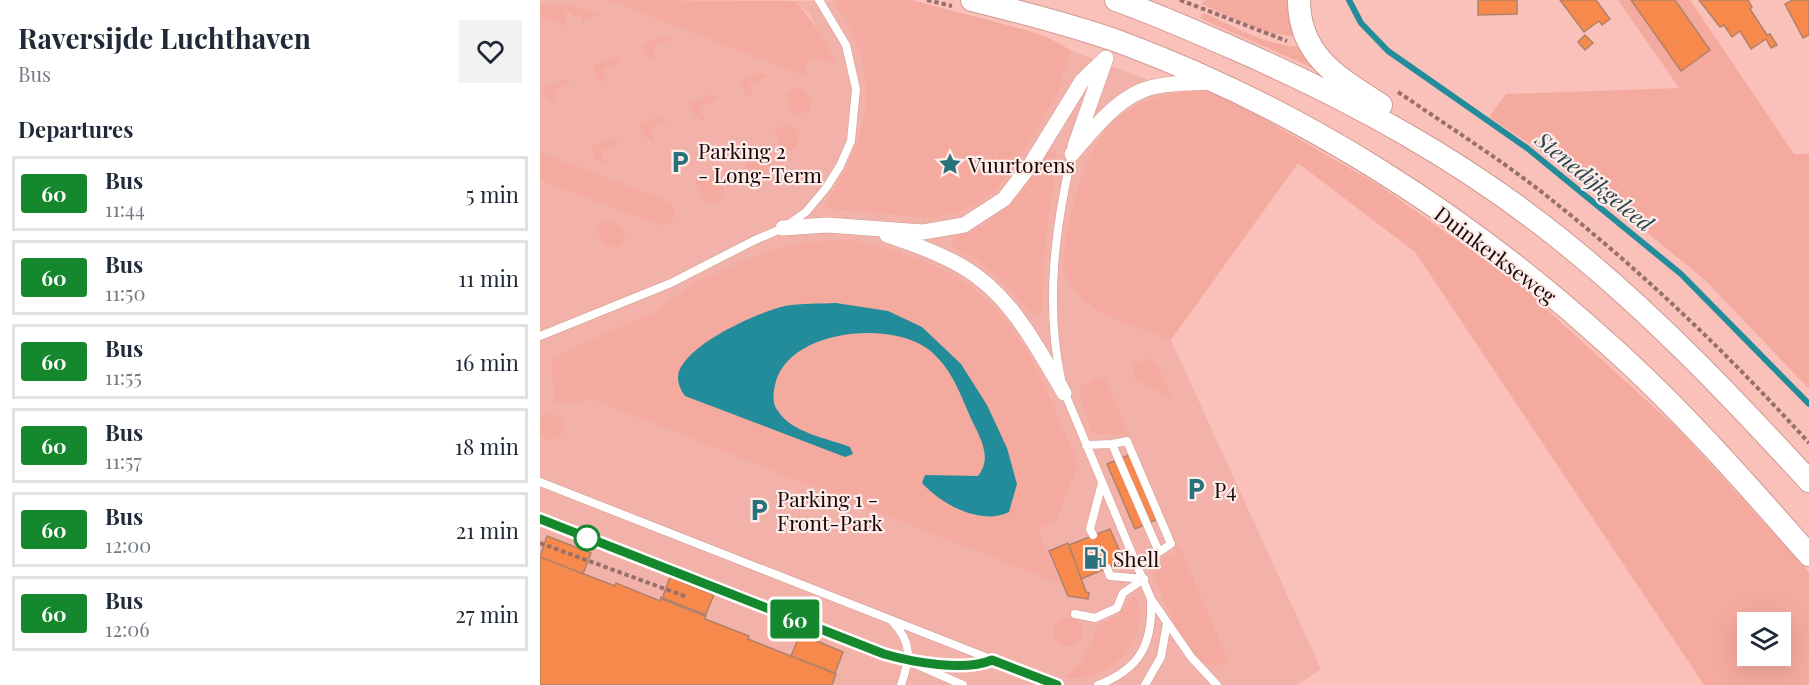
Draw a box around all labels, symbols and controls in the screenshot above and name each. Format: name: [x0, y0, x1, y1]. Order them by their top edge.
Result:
text: Raversijde Luchthaven: [18, 19, 311, 56]
button: heart: [459, 20, 522, 83]
text: Bus: [18, 60, 51, 87]
text: Departures: [18, 114, 133, 144]
water label: Stenedijkgeleed: [1529, 124, 1661, 238]
place label: Parking 2 - Long-Term: [698, 136, 822, 188]
parking icon: Parking 2 - Long-Term: [667, 149, 693, 175]
place label: Vuurtorens: [967, 150, 1075, 178]
place icon: Vuurtorens: [937, 151, 963, 177]
text: Bus: [105, 165, 143, 195]
text: 60: [41, 179, 67, 207]
text: 5 min: [466, 179, 519, 209]
text: 11:44: [105, 195, 145, 222]
street label: Duinkerkseweg: [1429, 199, 1563, 309]
text: Bus: [105, 249, 143, 279]
text: 60: [41, 263, 67, 291]
text: 11 min: [458, 263, 519, 293]
text: 11:50: [105, 279, 145, 306]
text: Bus: [105, 333, 143, 363]
text: 60: [41, 347, 67, 375]
text: 16 min: [455, 347, 519, 377]
text: 11:55: [105, 363, 142, 390]
text: Bus: [105, 417, 143, 447]
text: 60: [41, 431, 67, 459]
text: 18 min: [455, 431, 519, 461]
text: 11:57: [105, 447, 142, 474]
place label: P4: [1214, 475, 1237, 503]
parking icon: P4: [1183, 476, 1209, 502]
place label: Parking 1 - Front-Park: [777, 484, 883, 536]
parking icon: Parking 1 - Front-Park: [746, 497, 772, 523]
text: Bus: [105, 501, 143, 531]
text: 60: [41, 515, 67, 543]
text: 21 min: [456, 515, 519, 545]
unlabelled marker: [574, 525, 600, 551]
text: 12:00: [105, 531, 151, 558]
place label: Shell: [1113, 544, 1159, 572]
fuel station icon: Shell: [1082, 545, 1108, 571]
text: Bus: [105, 585, 143, 615]
text: 60: [41, 599, 67, 627]
text: 27 min: [455, 599, 519, 629]
line badge: 60: [768, 600, 822, 638]
text: 60: [782, 605, 808, 633]
map controls: [1737, 612, 1791, 666]
button: layers: [1737, 612, 1791, 666]
text: 12:06: [105, 615, 150, 642]

